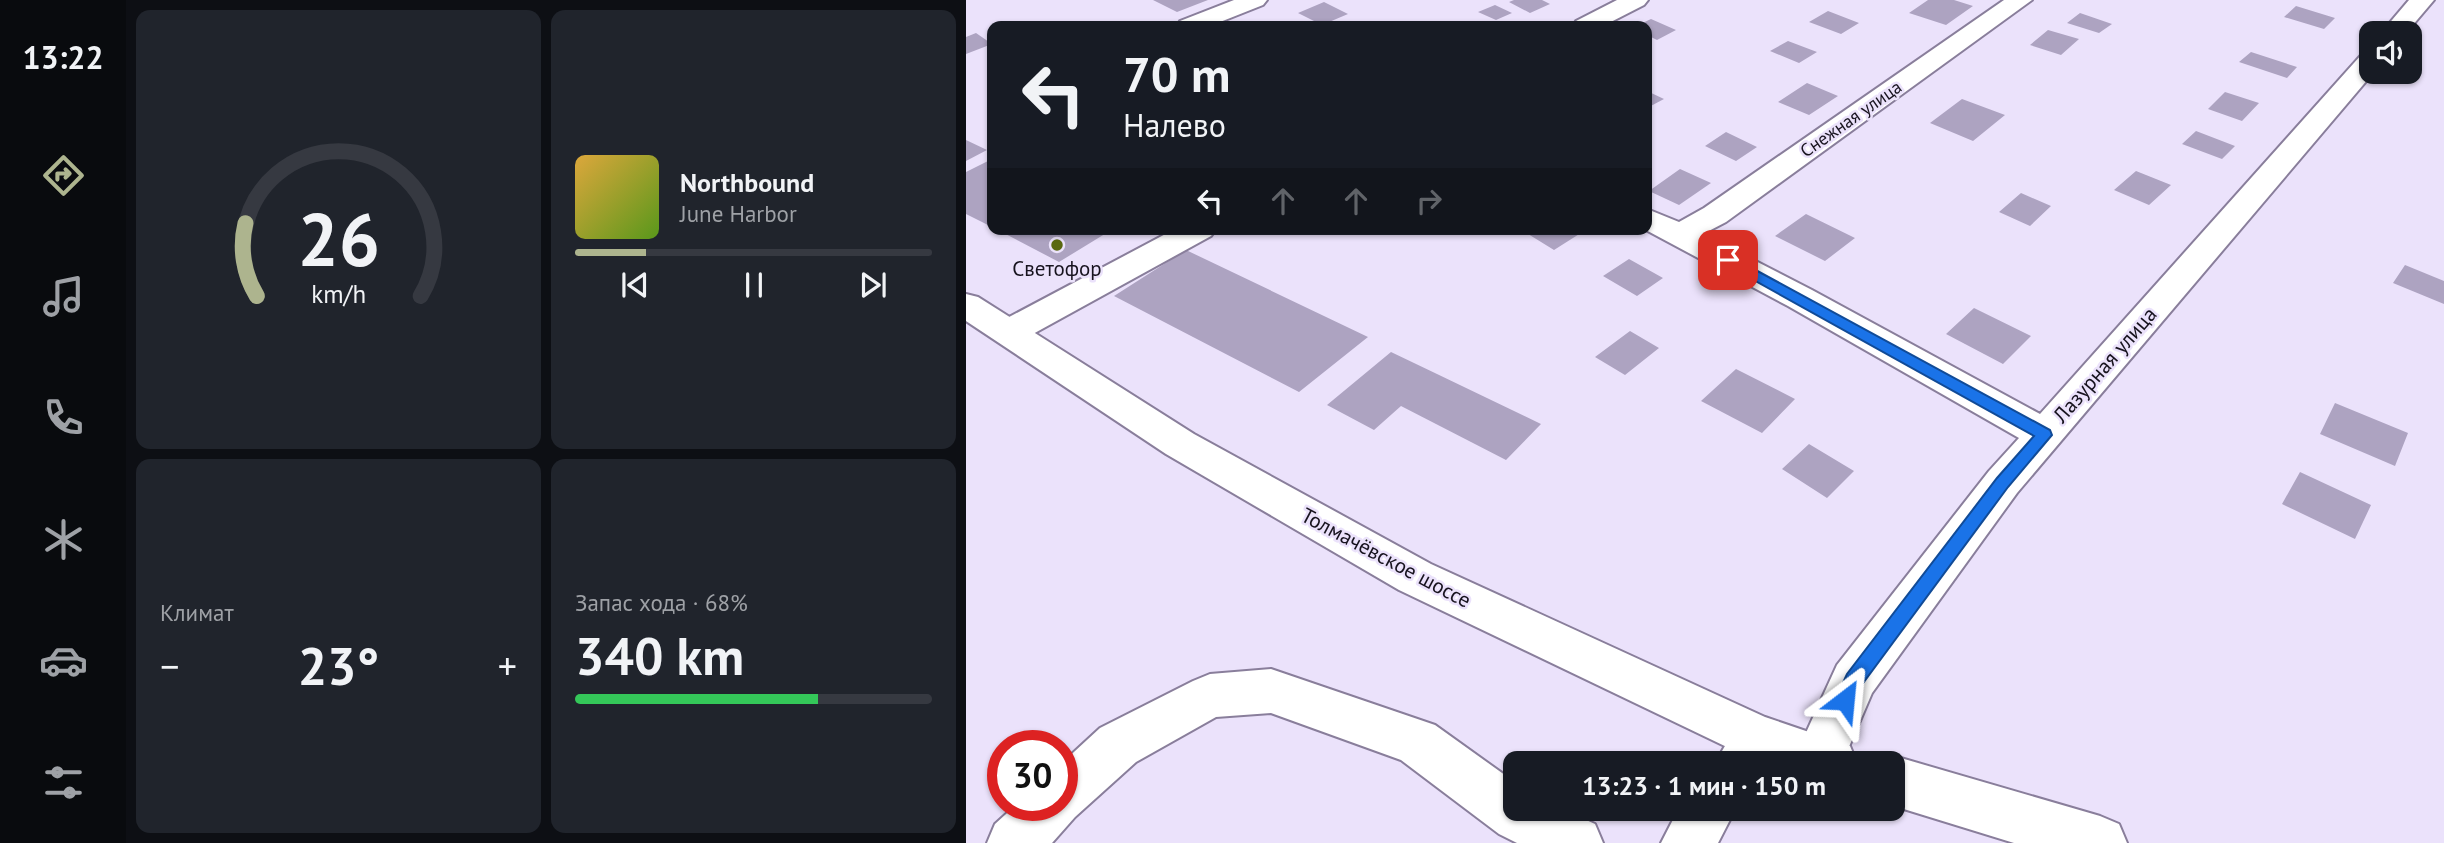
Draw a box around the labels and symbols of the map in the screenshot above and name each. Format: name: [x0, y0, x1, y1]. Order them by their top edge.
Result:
street label: Снежная улица: [1795, 75, 1906, 162]
pin: [1698, 230, 1758, 290]
marker: Светофор: [1049, 237, 1065, 253]
place label: Светофор: [1012, 255, 1102, 282]
street label: Лазурная улица: [2046, 301, 2162, 429]
street label: Толмачёвское шоссе: [1297, 501, 1476, 614]
position arrow: [1808, 663, 1882, 737]
speed limit sign: 30: [987, 730, 1078, 821]

